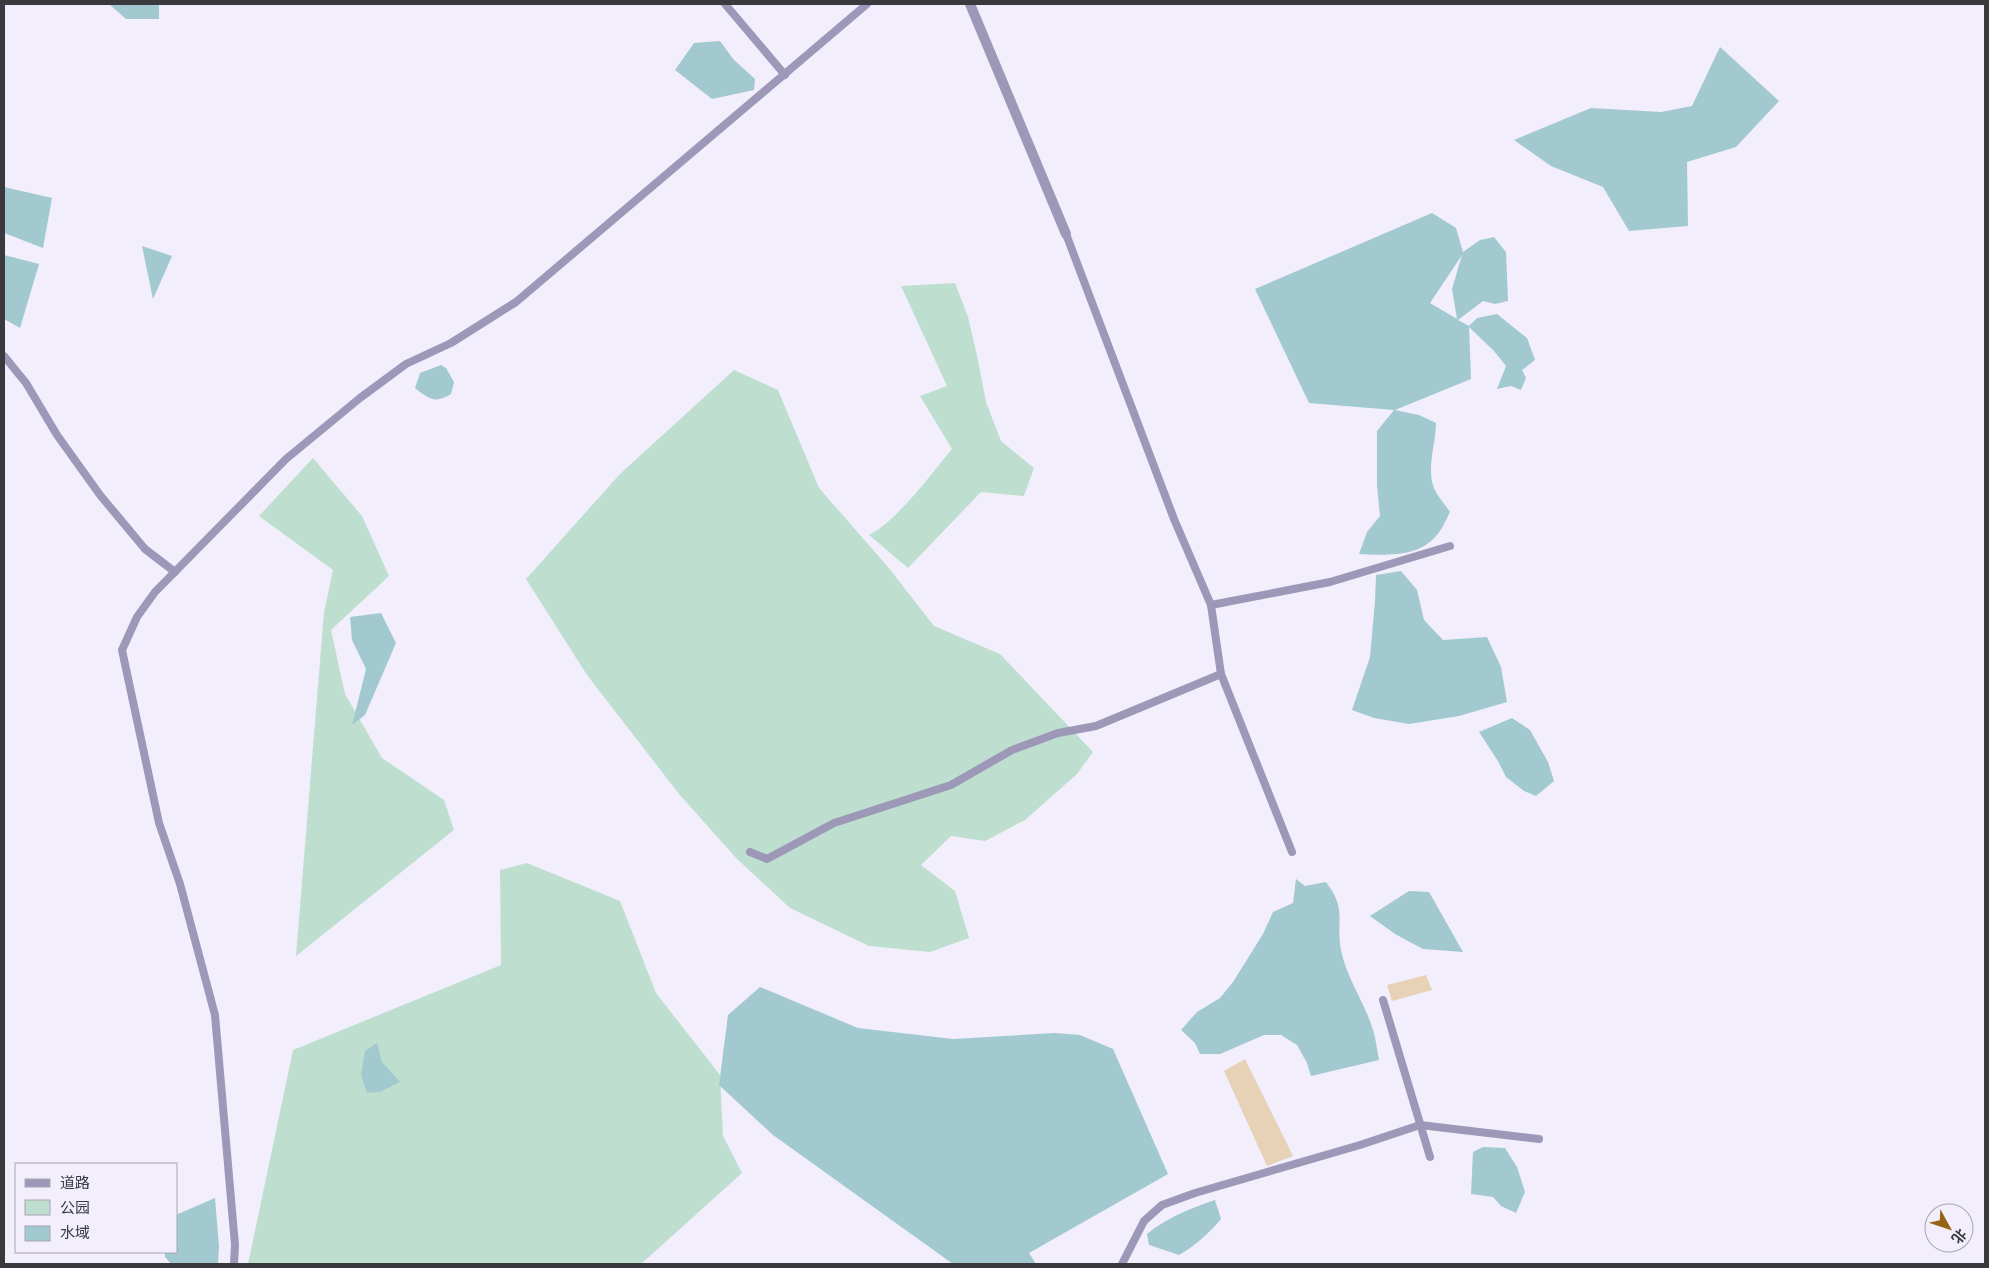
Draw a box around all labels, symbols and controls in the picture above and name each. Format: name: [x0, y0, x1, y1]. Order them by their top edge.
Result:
legend: [15, 1163, 178, 1253]
text: 道路: [60, 1174, 90, 1191]
text: 公园: [60, 1199, 90, 1216]
north arrow: [1924, 1203, 1974, 1253]
text: 水域: [60, 1224, 90, 1241]
text: 北: [1948, 1226, 1970, 1247]

